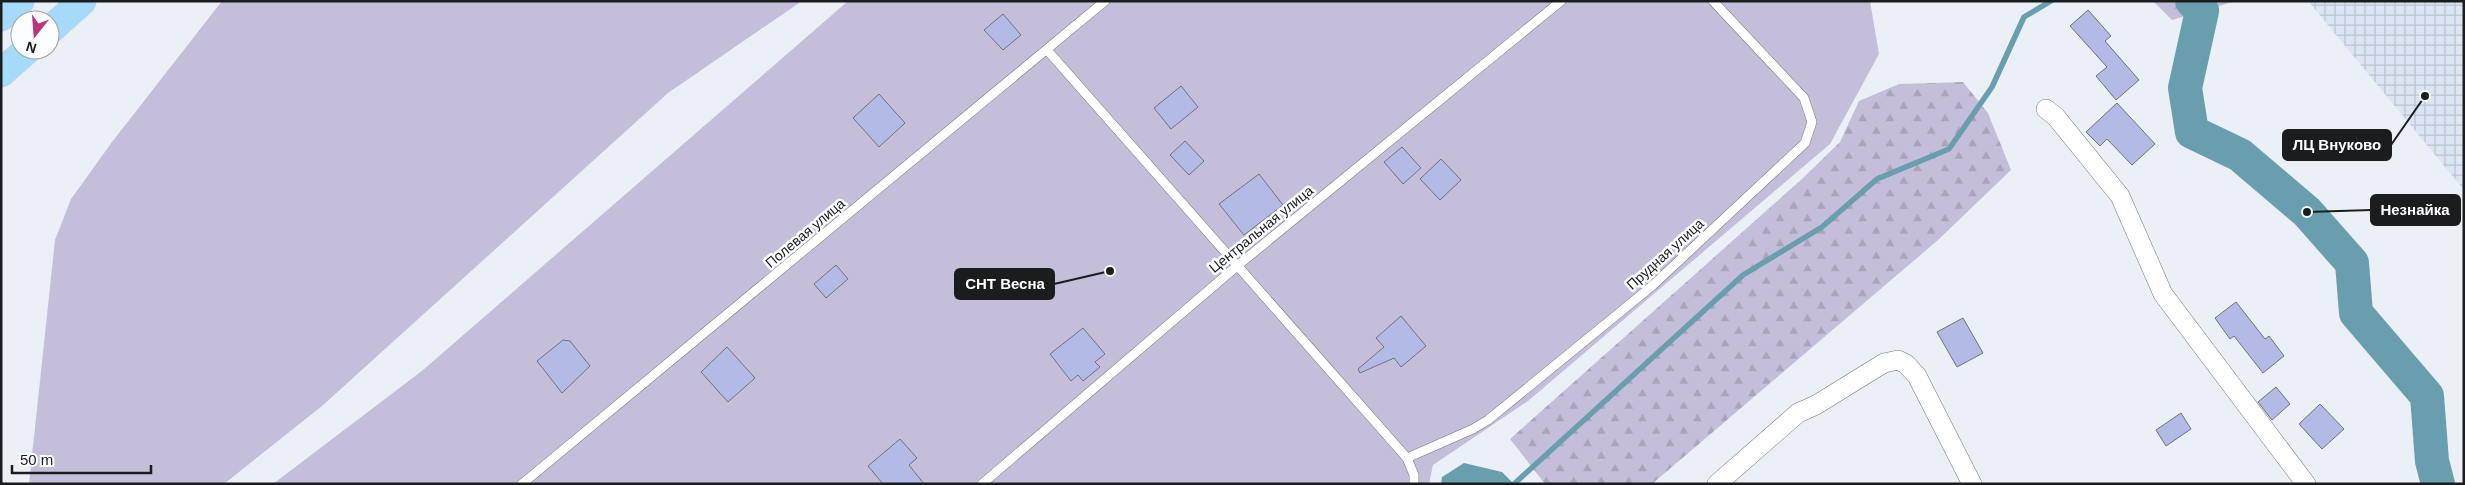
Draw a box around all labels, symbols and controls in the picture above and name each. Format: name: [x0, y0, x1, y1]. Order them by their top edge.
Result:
north arrow: [10, 10, 60, 60]
text: N: [24, 38, 38, 57]
callout: ЛЦ Внуково: [2283, 130, 2391, 160]
text: ЛЦ Внуково: [2293, 136, 2381, 153]
street label: Центральная улица: [1206, 182, 1316, 276]
street label: Полевая улица: [762, 195, 848, 271]
callout: Незнайка: [2371, 195, 2460, 225]
text: Незнайка: [2380, 201, 2450, 218]
street label: Прудная улица: [1623, 215, 1707, 293]
callout: СНТ Весна: [955, 269, 1054, 299]
text: СНТ Весна: [965, 275, 1046, 292]
scale bar: [12, 442, 151, 474]
text: 50 m: [20, 451, 53, 468]

